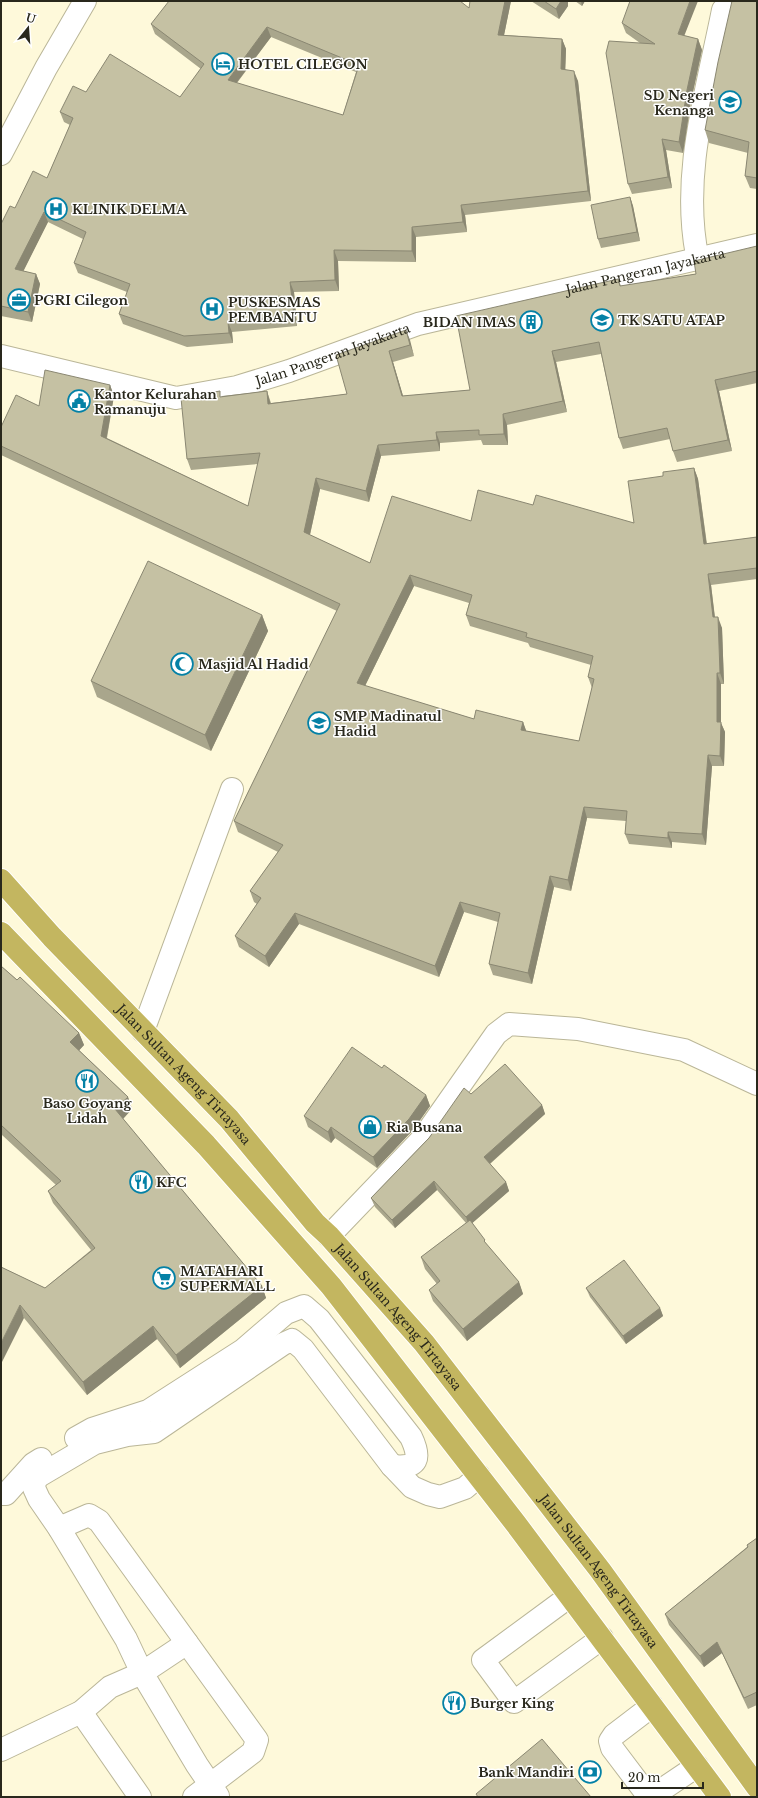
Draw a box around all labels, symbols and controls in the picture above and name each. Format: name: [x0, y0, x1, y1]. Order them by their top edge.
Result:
north arrow: [8, 8, 48, 48]
text: U: [24, 10, 38, 27]
hotel icon: HOTEL CILEGON: [210, 51, 236, 77]
place label: HOTEL CILEGON: [238, 56, 368, 73]
place label: SD Negeri Kenanga: [644, 87, 715, 119]
school or university icon: SD Negeri Kenanga: [717, 89, 743, 115]
hospital icon: KLINIK DELMA: [43, 196, 69, 222]
place label: KLINIK DELMA: [72, 201, 187, 218]
street label: Jalan Pangeran Jayakarta: [562, 244, 727, 298]
office icon: PGRI Cilegon: [6, 287, 32, 313]
place label: PGRI Cilegon: [34, 292, 128, 309]
place label: PUSKESMAS PEMBANTU: [228, 294, 321, 326]
hospital icon: PUSKESMAS PEMBANTU: [199, 296, 225, 322]
school or university icon: TK SATU ATAP: [589, 307, 615, 333]
building icon: BIDAN IMAS: [518, 309, 544, 335]
place label: TK SATU ATAP: [618, 312, 725, 329]
place label: BIDAN IMAS: [423, 314, 516, 331]
street label: Jalan Pangeran Jayakarta: [251, 319, 413, 390]
place label: Kantor Kelurahan Ramanuju: [94, 386, 217, 418]
public building icon: Kantor Kelurahan Ramanuju: [66, 388, 92, 414]
mosque icon: Masjid Al Hadid: [169, 651, 195, 677]
place label: Masjid Al Hadid: [198, 656, 308, 673]
place label: SMP Madinatul Hadid: [334, 708, 442, 740]
school or university icon: SMP Madinatul Hadid: [306, 710, 332, 736]
street label: Jalan Sultan Ageng Tirtayasa: [112, 999, 256, 1149]
restaurant icon: Baso Goyang Lidah: [74, 1068, 100, 1094]
place label: Baso Goyang Lidah: [43, 1095, 132, 1127]
shop icon: Ria Busana: [357, 1114, 383, 1140]
place label: Ria Busana: [386, 1119, 463, 1136]
restaurant icon: KFC: [128, 1169, 154, 1195]
place label: KFC: [156, 1174, 187, 1191]
street label: Jalan Sultan Ageng Tirtayasa: [330, 1238, 466, 1394]
place label: MATAHARI SUPERMALL: [180, 1263, 275, 1295]
supermarket icon: MATAHARI SUPERMALL: [151, 1265, 177, 1291]
street label: Jalan Sultan Ageng Tirtayasa: [535, 1489, 663, 1652]
restaurant icon: Burger King: [441, 1690, 467, 1716]
place label: Burger King: [470, 1695, 555, 1712]
bank icon: Bank Mandiri: [577, 1759, 603, 1785]
place label: Bank Mandiri: [478, 1764, 574, 1781]
scale bar: [622, 1764, 703, 1790]
text: 20 m: [628, 1770, 660, 1785]

